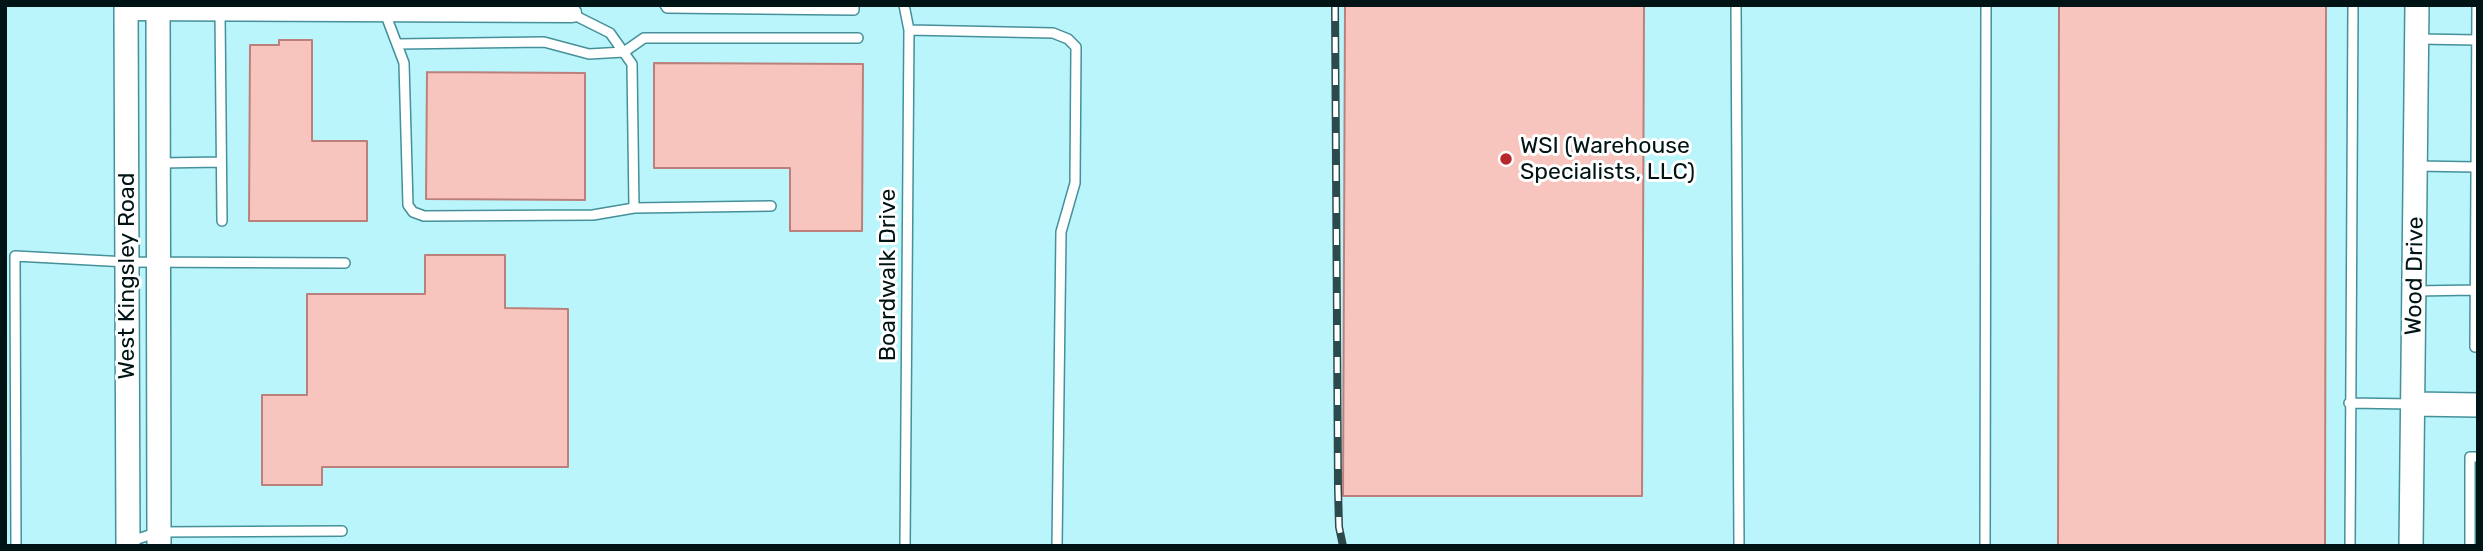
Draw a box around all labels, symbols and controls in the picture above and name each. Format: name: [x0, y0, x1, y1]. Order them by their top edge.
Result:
place label: WSI (Warehouse Specialists, LLC): [1520, 132, 1695, 186]
marker: WSI (Warehouse Specialists, LLC): [1498, 151, 1514, 167]
street label: West Kingsley Road: [113, 173, 141, 379]
street label: Boardwalk Drive: [874, 189, 902, 361]
street label: Wood Drive: [2400, 216, 2430, 336]

